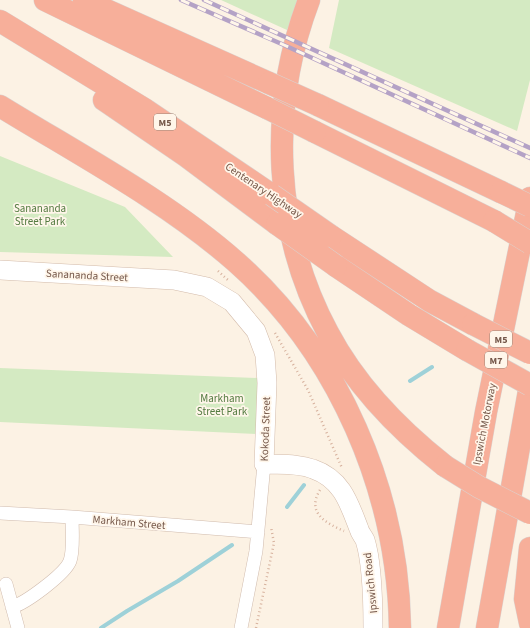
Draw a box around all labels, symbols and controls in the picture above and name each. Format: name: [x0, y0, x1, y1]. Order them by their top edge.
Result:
road number: M5: [154, 114, 176, 130]
street label: Centenary Highway: [222, 159, 305, 222]
park label: Sanananda Street Park: [14, 201, 66, 229]
street label: Sanananda Street: [46, 266, 129, 285]
road number: M5: [490, 331, 512, 347]
road number: M7: [485, 352, 507, 368]
street label: Ipswich Motorway: [469, 382, 500, 466]
park label: Markham Street Park: [197, 391, 248, 419]
street label: Kokoda Street: [257, 396, 274, 462]
street label: Markham Street: [92, 512, 166, 533]
street label: Ipswich Road: [360, 552, 381, 614]

